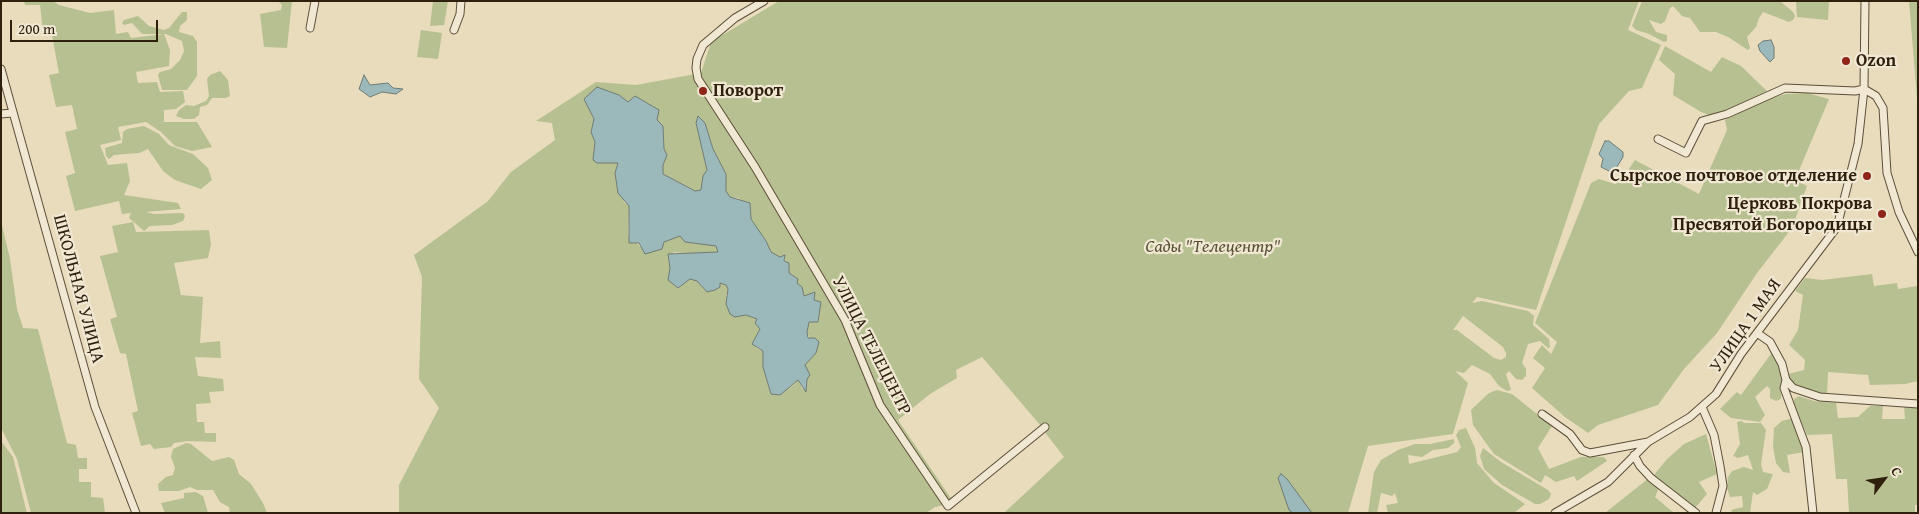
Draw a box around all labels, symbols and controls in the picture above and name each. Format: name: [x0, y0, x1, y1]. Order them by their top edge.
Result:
scale bar: [12, 10, 160, 42]
text: 200 m: [18, 18, 55, 39]
place label: Ozon: [1856, 50, 1896, 72]
marker: Ozon: [1840, 55, 1852, 67]
place label: Поворот: [713, 80, 783, 102]
marker: Поворот: [697, 85, 709, 97]
place label: Сырское почтовое отделение: [1610, 165, 1857, 187]
marker: Сырское почтовое отделение: [1861, 170, 1873, 182]
place label: Церковь Покрова Пресвятой Богородицы: [1673, 193, 1872, 235]
marker: Церковь Покрова Пресвятой Богородицы: [1876, 208, 1888, 220]
street label: ШКОЛЬНАЯ УЛИЦА: [48, 212, 108, 366]
park label: Сады "Телецентр": [1146, 236, 1280, 258]
street label: УЛИЦА ТЕЛЕЦЕНТР: [827, 273, 915, 419]
street label: УЛИЦА 1 МАЯ: [1706, 275, 1786, 377]
north arrow: [1859, 454, 1909, 504]
text: С: [1886, 463, 1907, 480]

